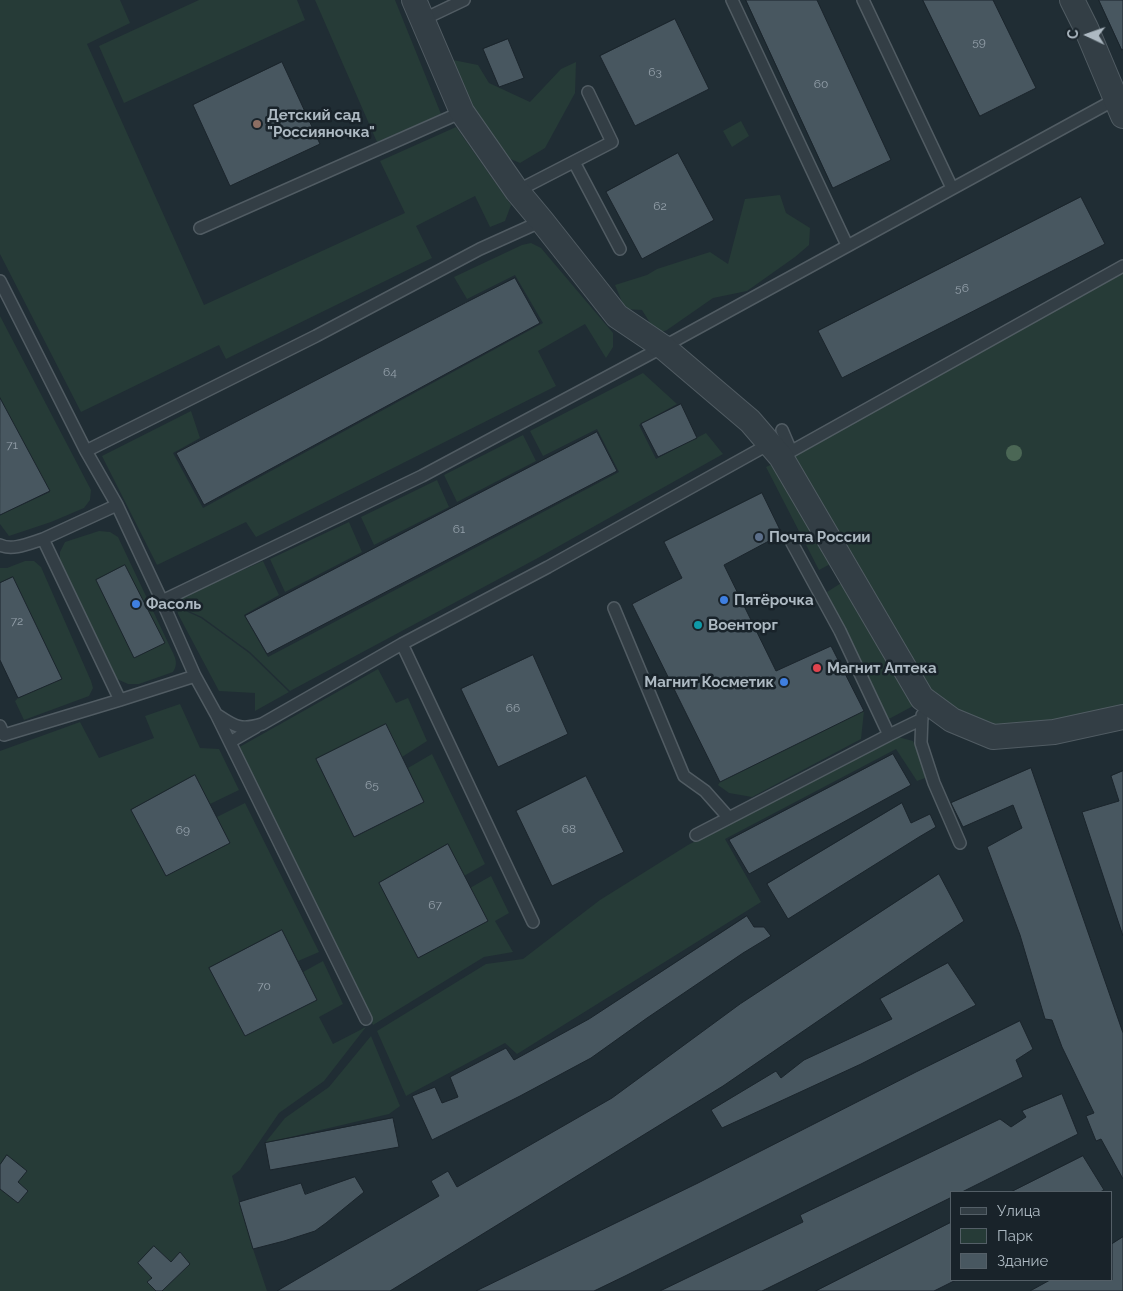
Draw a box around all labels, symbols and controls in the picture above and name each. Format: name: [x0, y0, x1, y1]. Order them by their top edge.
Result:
north arrow: [1063, 10, 1113, 60]
text: С: [1065, 29, 1081, 39]
house number: 59: [972, 35, 986, 49]
house number: 63: [648, 65, 662, 79]
house number: 60: [814, 77, 828, 91]
place label: Детский сад "Россияночка": [267, 106, 375, 141]
marker: Детский сад "Россияночка": [251, 118, 263, 130]
house number: 62: [653, 199, 667, 213]
house number: 56: [955, 281, 969, 295]
house number: 64: [383, 365, 397, 379]
house number: 71: [6, 438, 18, 452]
house number: 61: [453, 522, 465, 536]
place label: Почта России: [769, 528, 871, 546]
marker: Почта России: [753, 531, 765, 543]
place label: Пятёрочка: [734, 591, 814, 609]
marker: Пятёрочка: [718, 594, 730, 606]
place label: Фасоль: [146, 595, 201, 613]
marker: Фасоль: [130, 598, 142, 610]
house number: 72: [11, 614, 23, 628]
place label: Военторг: [708, 616, 778, 634]
marker: Военторг: [692, 619, 704, 631]
place label: Магнит Аптека: [827, 659, 937, 677]
marker: Магнит Аптека: [811, 662, 823, 674]
place label: Магнит Косметик: [644, 673, 774, 691]
marker: Магнит Косметик: [778, 676, 790, 688]
house number: 66: [506, 701, 520, 715]
house number: 65: [365, 778, 379, 792]
house number: 68: [562, 822, 576, 836]
house number: 69: [176, 823, 190, 837]
house number: 67: [428, 898, 442, 912]
house number: 70: [257, 979, 271, 993]
legend: [950, 1191, 1113, 1281]
text: Улица: [997, 1202, 1041, 1220]
text: Парк: [997, 1227, 1033, 1245]
text: Здание: [997, 1252, 1048, 1270]

